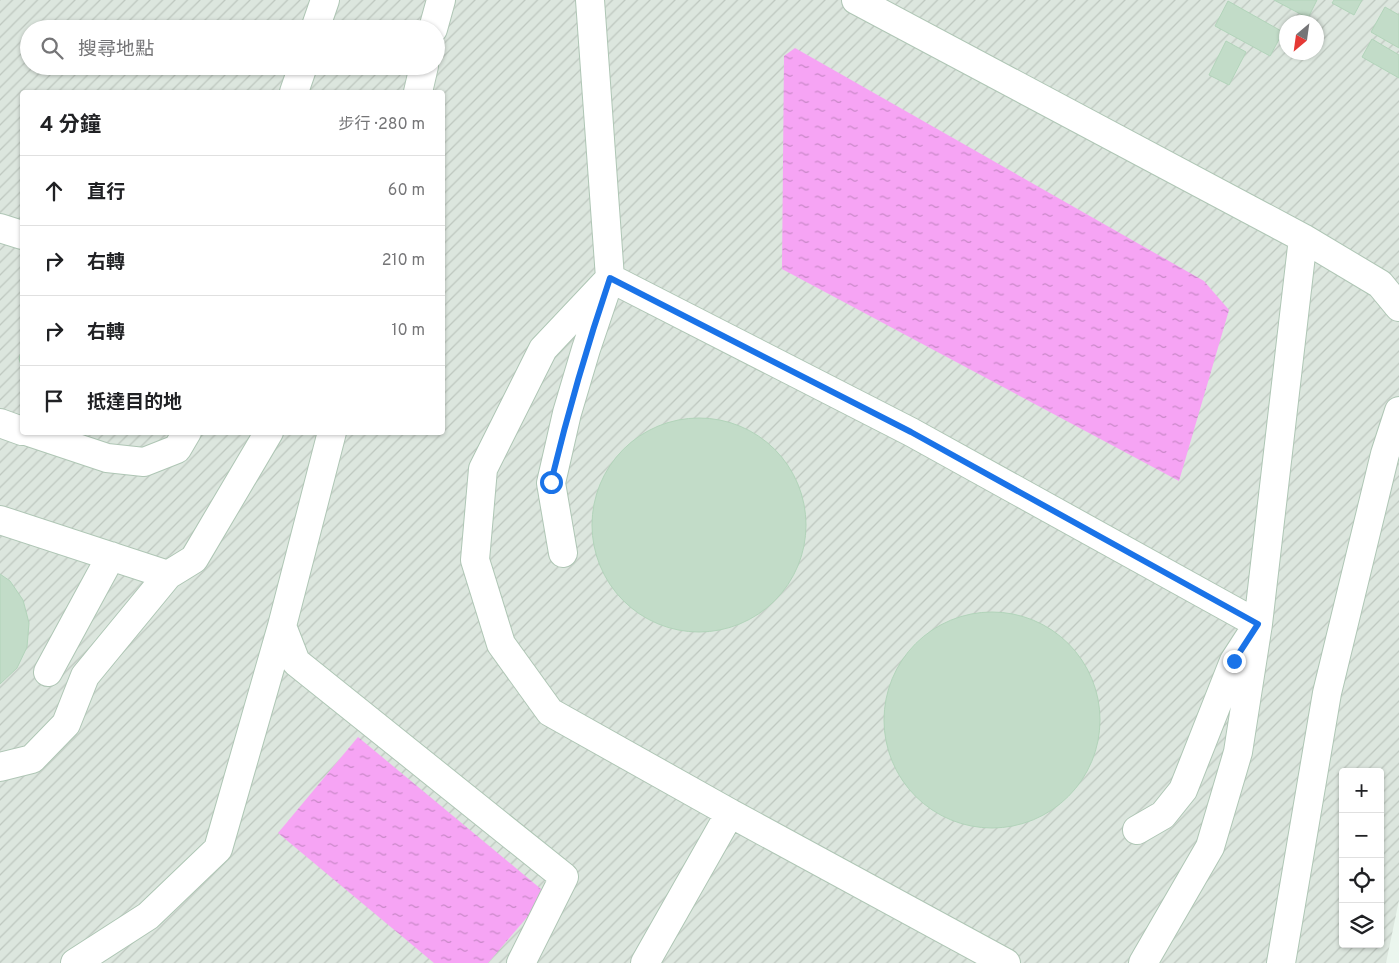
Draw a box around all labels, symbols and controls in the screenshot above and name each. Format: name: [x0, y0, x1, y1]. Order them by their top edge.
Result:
north arrow: [1279, 15, 1324, 60]
search box: [20, 20, 445, 75]
icon: search: [38, 34, 66, 62]
text: 搜尋地點: [78, 38, 154, 62]
text: 4 分鐘: [40, 112, 101, 139]
text: 步行 · 280 m: [338, 115, 425, 135]
icon: ahead: [40, 177, 68, 205]
text: 直行: [87, 181, 125, 205]
text: 60 m: [388, 181, 425, 201]
icon: right: [40, 247, 68, 275]
text: 右轉: [87, 251, 125, 275]
text: 210 m: [382, 251, 425, 271]
icon: right: [40, 317, 68, 345]
text: 右轉: [87, 321, 125, 345]
text: 10 m: [391, 321, 425, 341]
icon: arrive: [40, 387, 68, 415]
text: 抵達目的地: [87, 391, 182, 415]
route start: [540, 471, 563, 494]
route end: [1223, 650, 1246, 673]
map controls: [1339, 768, 1384, 948]
button: +: [1339, 768, 1384, 813]
button: −: [1339, 813, 1384, 858]
button: locate: [1339, 858, 1384, 903]
button: layers: [1339, 903, 1384, 948]

